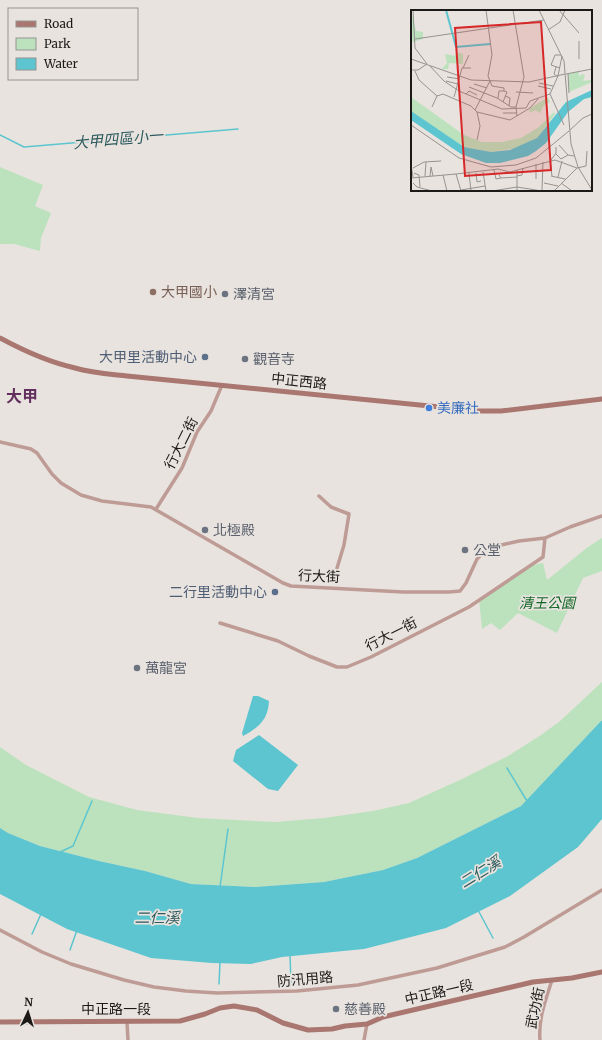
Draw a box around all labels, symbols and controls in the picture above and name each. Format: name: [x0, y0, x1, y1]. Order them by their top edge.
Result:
legend: [8, 8, 138, 80]
inset map: [411, 10, 592, 191]
text: Road: [44, 16, 73, 31]
text: Park: [44, 36, 71, 51]
text: Water: [43, 56, 79, 71]
water label: 大甲四區小一: [72, 125, 166, 152]
place label: 大甲國小: [161, 283, 217, 301]
place label: 澤清宮: [233, 285, 275, 303]
marker: 大甲國小: [148, 287, 158, 297]
marker: 澤清宮: [220, 289, 230, 299]
place label: 大甲里活動中心: [99, 348, 197, 366]
place label: 觀音寺: [253, 350, 295, 368]
marker: 大甲里活動中心: [200, 352, 210, 362]
marker: 觀音寺: [240, 354, 250, 364]
street label: 中正西路: [270, 369, 328, 393]
district label: 大甲: [6, 386, 38, 406]
place label: 美廉社: [437, 399, 479, 417]
marker: 美廉社: [424, 403, 434, 413]
street label: 行大二街: [160, 414, 202, 472]
place label: 北極殿: [213, 521, 255, 539]
marker: 北極殿: [200, 525, 210, 535]
place label: 公堂: [473, 541, 501, 559]
marker: 公堂: [460, 545, 470, 555]
street label: 行大街: [298, 566, 340, 586]
place label: 二行里活動中心: [169, 583, 267, 601]
marker: 二行里活動中心: [270, 587, 280, 597]
park label: 清王公園: [519, 594, 577, 612]
street label: 行大一街: [362, 613, 420, 655]
place label: 萬龍宮: [145, 659, 187, 677]
marker: 萬龍宮: [132, 663, 142, 673]
water label: 二仁溪: [456, 851, 506, 892]
water label: 二仁溪: [134, 908, 181, 927]
street label: 防汛用路: [276, 968, 334, 990]
street label: 中正路一段: [403, 975, 475, 1009]
street label: 武功街: [522, 986, 548, 1030]
north arrow: [8, 992, 48, 1032]
text: N: [24, 995, 34, 1009]
street label: 中正路一段: [81, 1000, 151, 1018]
place label: 慈善殿: [344, 1000, 386, 1018]
marker: 慈善殿: [331, 1004, 341, 1014]

